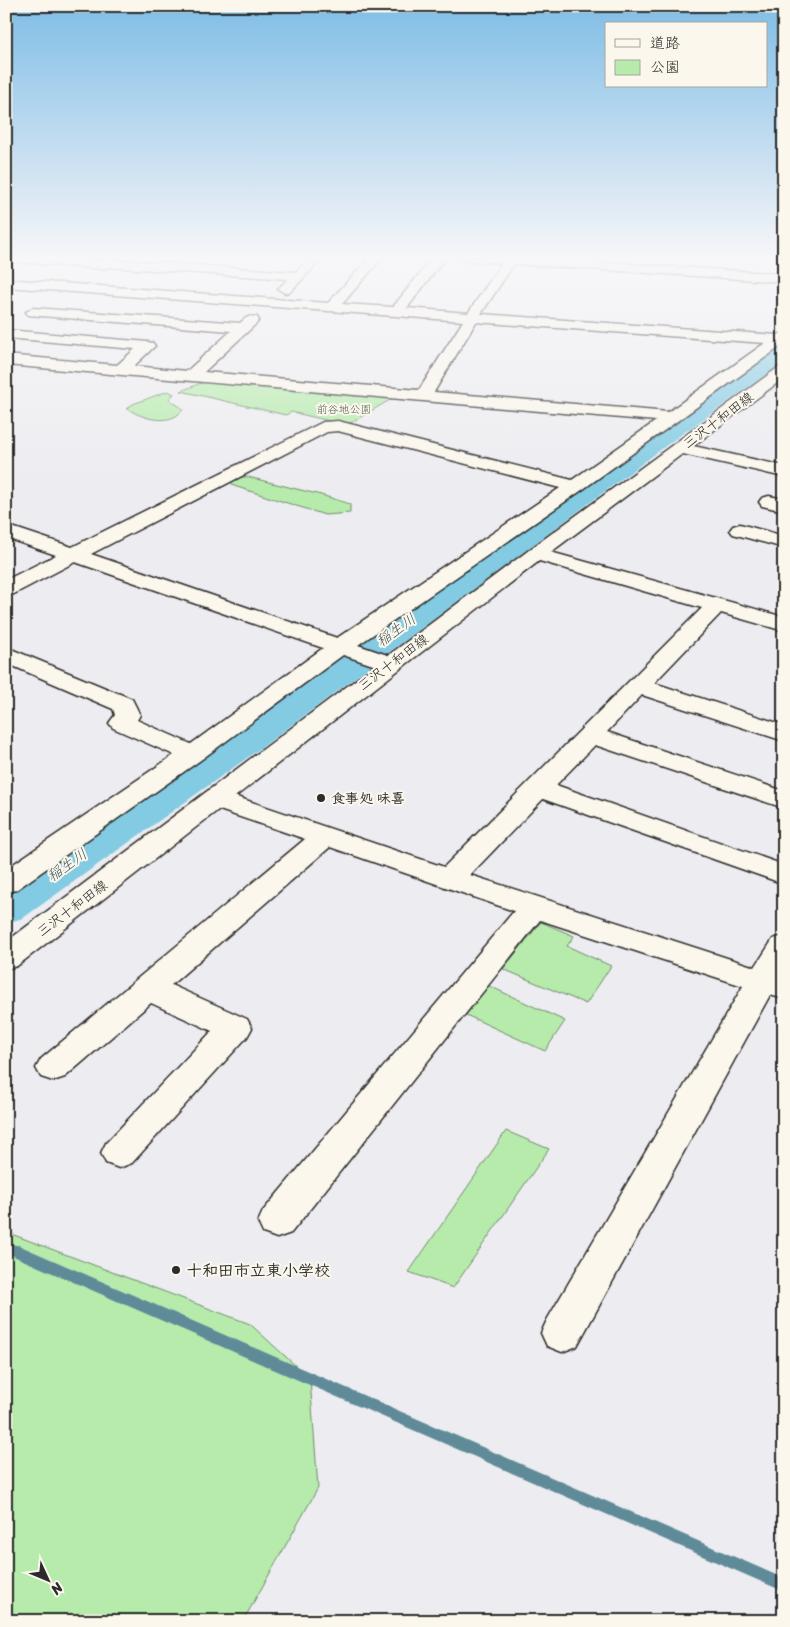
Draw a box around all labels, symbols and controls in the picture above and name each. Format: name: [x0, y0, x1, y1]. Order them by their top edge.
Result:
legend: [605, 22, 768, 88]
text: 道路: [650, 30, 680, 56]
text: 公園: [650, 54, 680, 80]
street label: 三沢十和田線: [677, 385, 759, 456]
park label: 前谷地公園: [317, 400, 372, 419]
water label: 稲生川: [370, 606, 422, 654]
street label: 三沢十和田線: [352, 627, 434, 698]
place label: 食事処 味喜: [331, 786, 405, 811]
marker: 食事処 味喜: [315, 792, 327, 804]
water label: 稲生川: [41, 841, 93, 889]
street label: 三沢十和田線: [31, 873, 113, 944]
place label: 十和田市立東小学校: [186, 1256, 330, 1285]
marker: 十和田市立東小学校: [170, 1264, 182, 1276]
north arrow: [22, 1554, 72, 1604]
text: N: [44, 1576, 70, 1601]

